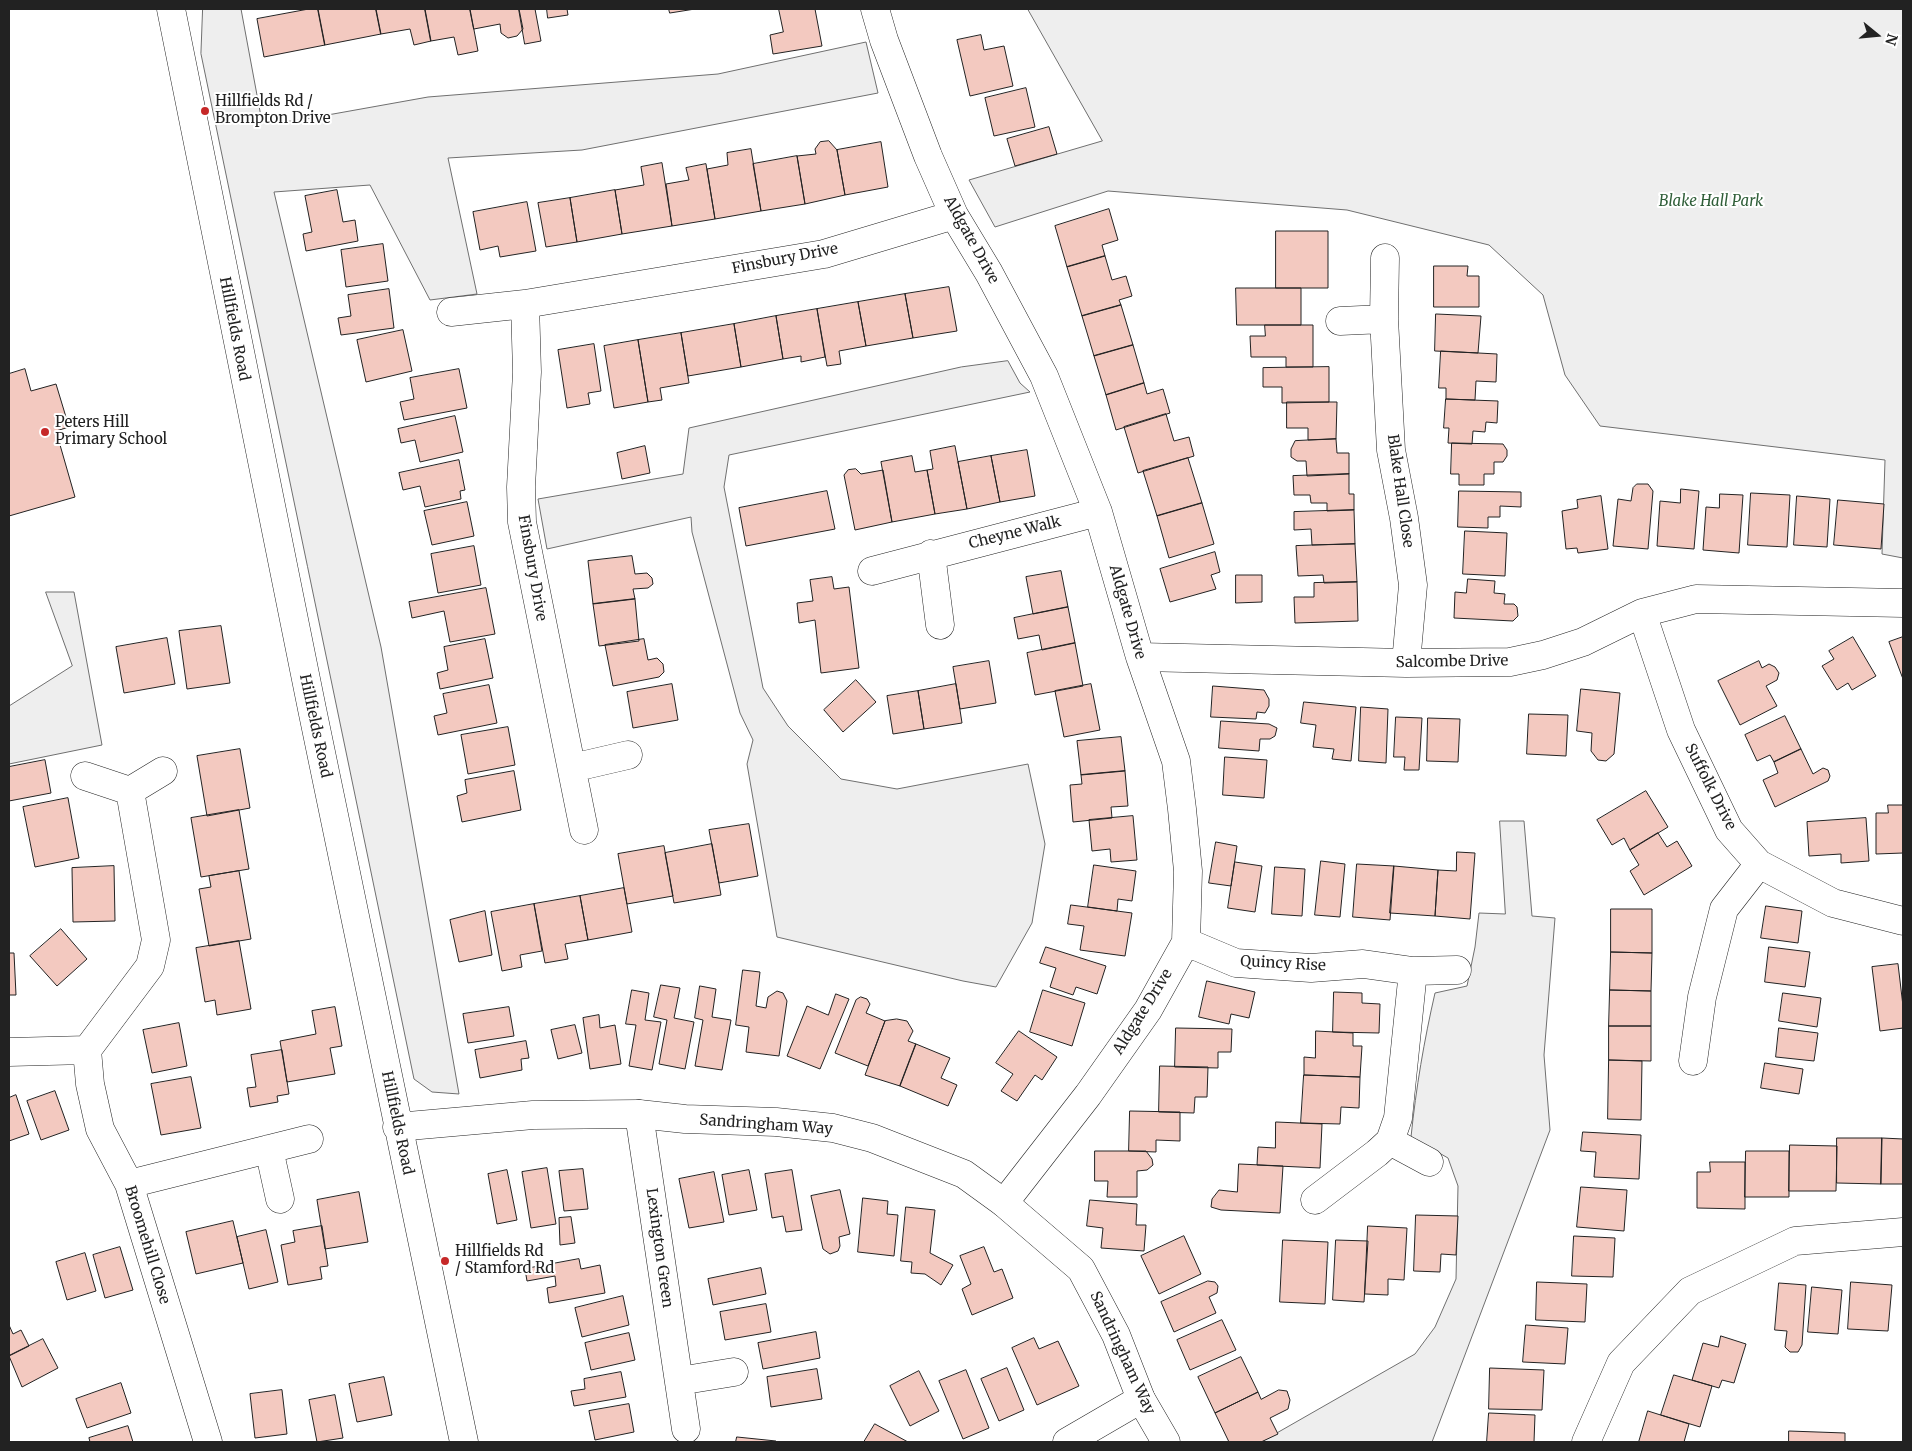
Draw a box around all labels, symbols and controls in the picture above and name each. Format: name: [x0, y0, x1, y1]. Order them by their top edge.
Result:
north arrow: [1852, 10, 1902, 60]
text: N: [1881, 31, 1902, 47]
place label: Hillfields Rd / Brompton Drive: [215, 93, 331, 128]
marker: Hillfields Rd / Brompton Drive: [199, 105, 211, 117]
street label: Aldgate Drive: [940, 193, 1002, 287]
park label: Blake Hall Park: [1659, 193, 1763, 211]
street label: Finsbury Drive: [731, 240, 839, 278]
street label: Hillfields Road: [215, 275, 253, 383]
place label: Peters Hill Primary School: [55, 414, 167, 449]
marker: Peters Hill Primary School: [39, 426, 51, 438]
street label: Blake Hall Close: [1383, 433, 1417, 549]
street label: Finsbury Drive: [514, 513, 550, 623]
street label: Cheyne Walk: [967, 513, 1063, 553]
street label: Aldgate Drive: [1105, 563, 1149, 661]
street label: Salcombe Drive: [1396, 652, 1508, 672]
street label: Hillfields Road: [295, 672, 335, 780]
street label: Suffolk Drive: [1681, 741, 1739, 833]
street label: Quincy Rise: [1240, 953, 1326, 975]
street label: Aldgate Drive: [1110, 966, 1176, 1058]
street label: Hillfields Road: [377, 1069, 417, 1177]
street label: Sandringham Way: [699, 1111, 833, 1139]
street label: Broomehill Close: [120, 1184, 174, 1306]
street label: Lexington Green: [642, 1187, 676, 1309]
place label: Hillfields Rd / Stamford Rd: [455, 1243, 554, 1278]
marker: Hillfields Rd / Stamford Rd: [439, 1255, 451, 1267]
street label: Sandringham Way: [1086, 1289, 1158, 1417]

